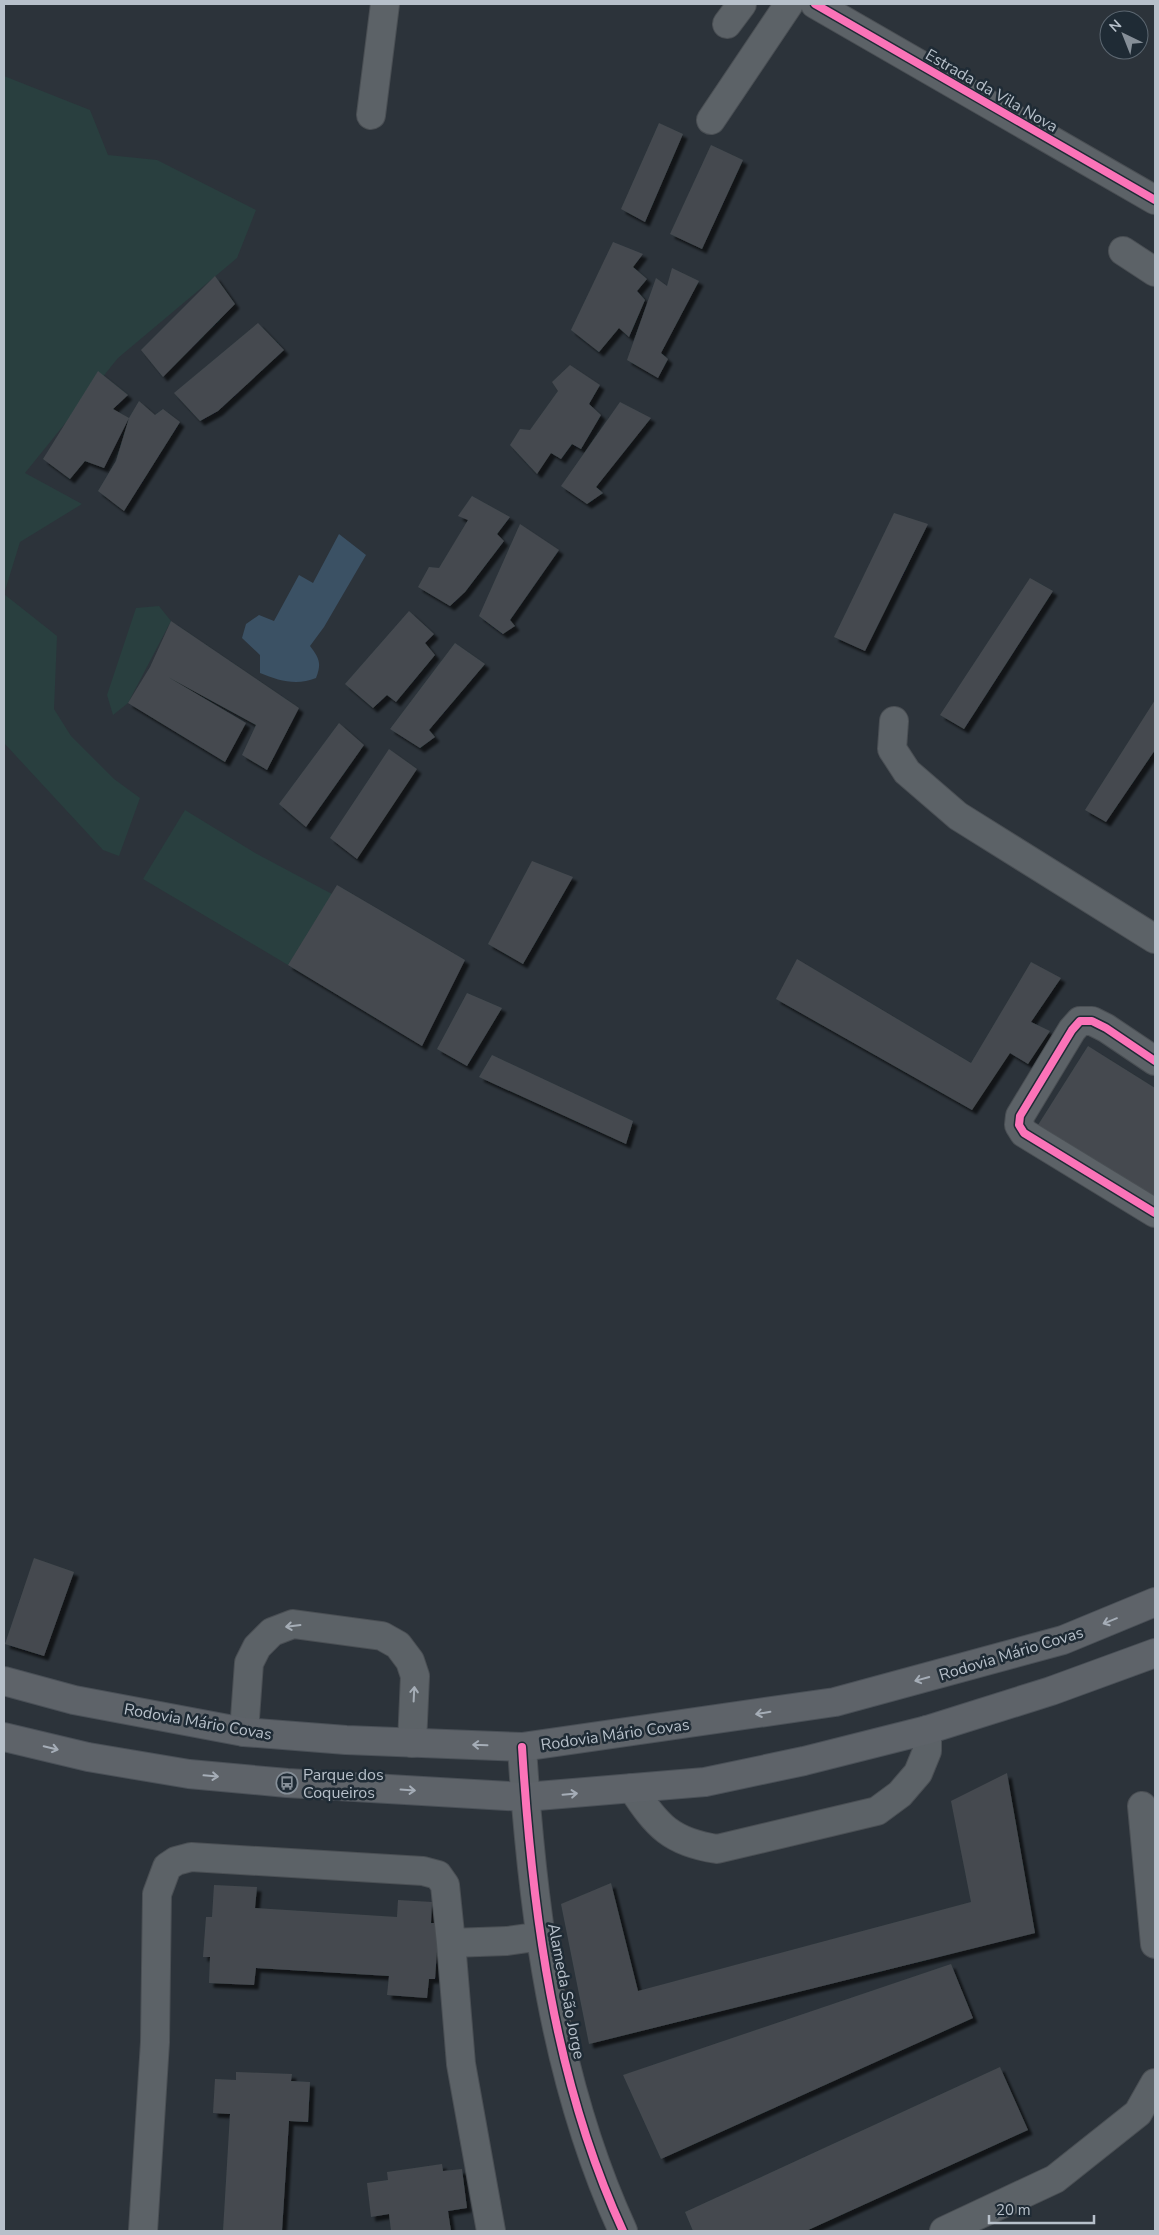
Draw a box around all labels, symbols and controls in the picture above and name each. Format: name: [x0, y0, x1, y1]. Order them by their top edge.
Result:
north arrow: [1099, 10, 1149, 60]
text: N: [1105, 15, 1126, 36]
street label: Estrada da Vila Nova: [921, 44, 1062, 138]
one-way arrow: [1103, 1617, 1118, 1626]
one-way arrow: [285, 1621, 301, 1631]
street label: Rodovia Mário Covas: [936, 1622, 1086, 1686]
one-way arrow: [914, 1675, 930, 1684]
one-way arrow: [409, 1686, 419, 1702]
street label: Rodovia Mário Covas: [122, 1698, 274, 1746]
one-way arrow: [755, 1708, 771, 1718]
street label: Rodovia Mário Covas: [539, 1714, 691, 1756]
one-way arrow: [473, 1741, 489, 1750]
one-way arrow: [43, 1744, 59, 1753]
place label: Parque dos Coqueiros: [303, 1764, 384, 1804]
bus stop icon: Parque dos Coqueiros: [275, 1771, 299, 1795]
one-way arrow: [203, 1772, 219, 1781]
one-way arrow: [400, 1786, 416, 1795]
one-way arrow: [562, 1789, 578, 1798]
street label: Alameda São Jorge: [542, 1921, 590, 2061]
scale bar: [989, 2192, 1094, 2224]
text: 20 m: [996, 2200, 1031, 2220]

